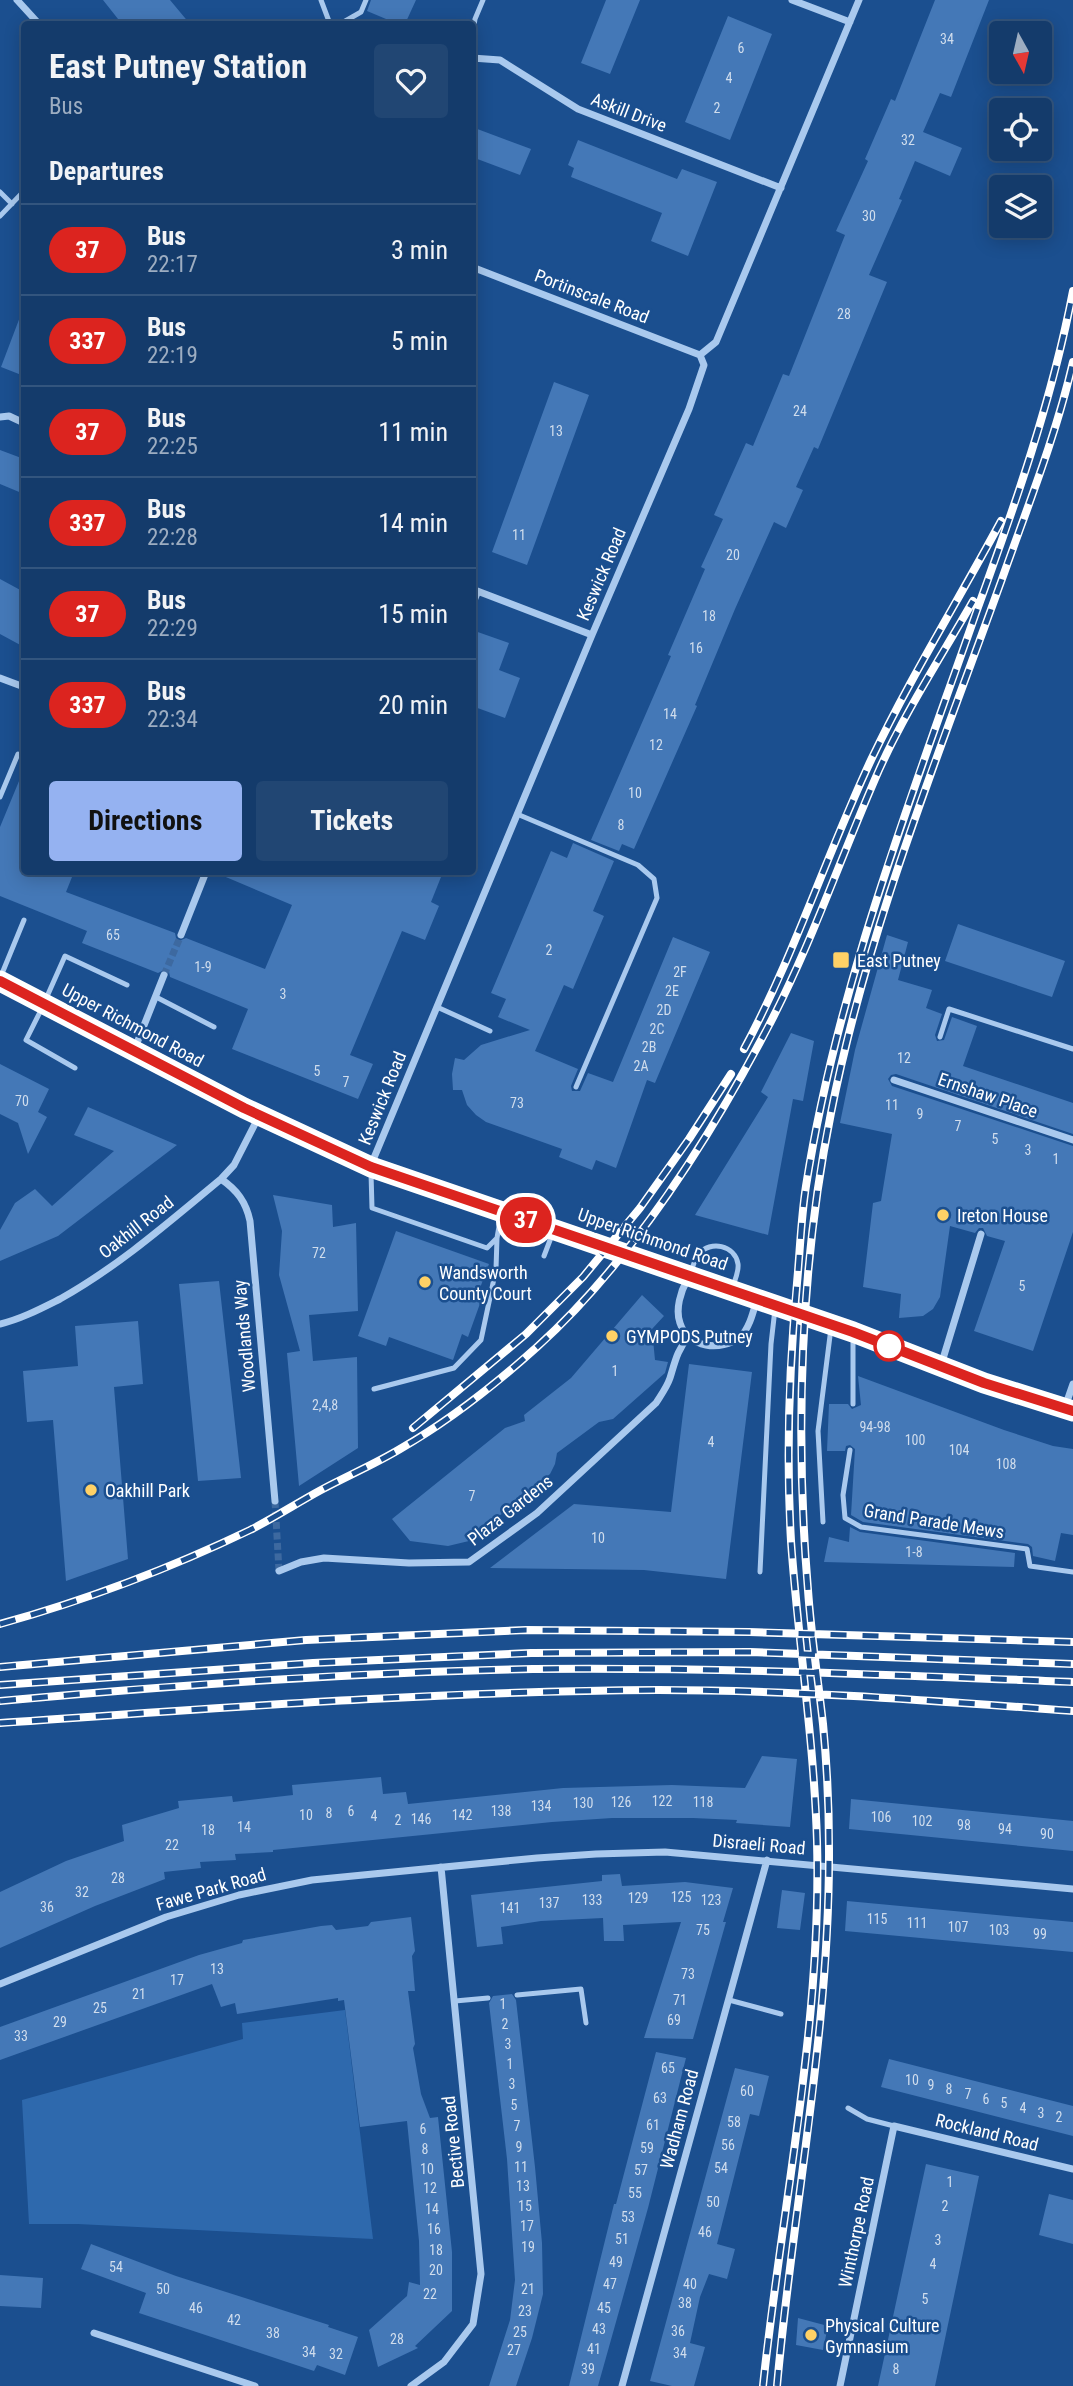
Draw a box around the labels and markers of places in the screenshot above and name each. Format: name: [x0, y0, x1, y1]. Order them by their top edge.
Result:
marker: East Putney: [831, 950, 851, 970]
place label: East Putney: [857, 950, 941, 971]
place label: Ireton House: [957, 1205, 1048, 1226]
marker: Ireton House: [935, 1207, 951, 1223]
place label: Wandsworth County Court: [439, 1262, 532, 1304]
marker: Wandsworth County Court: [417, 1274, 433, 1290]
place label: GYMPODS Putney: [626, 1326, 753, 1347]
marker: GYMPODS Putney: [604, 1328, 620, 1344]
unlabelled marker: [874, 1331, 904, 1361]
place label: Oakhill Park: [105, 1480, 190, 1501]
marker: Oakhill Park: [83, 1482, 99, 1498]
place label: Physical Culture Gymnasium: [825, 2315, 940, 2357]
marker: Physical Culture Gymnasium: [803, 2327, 819, 2343]

